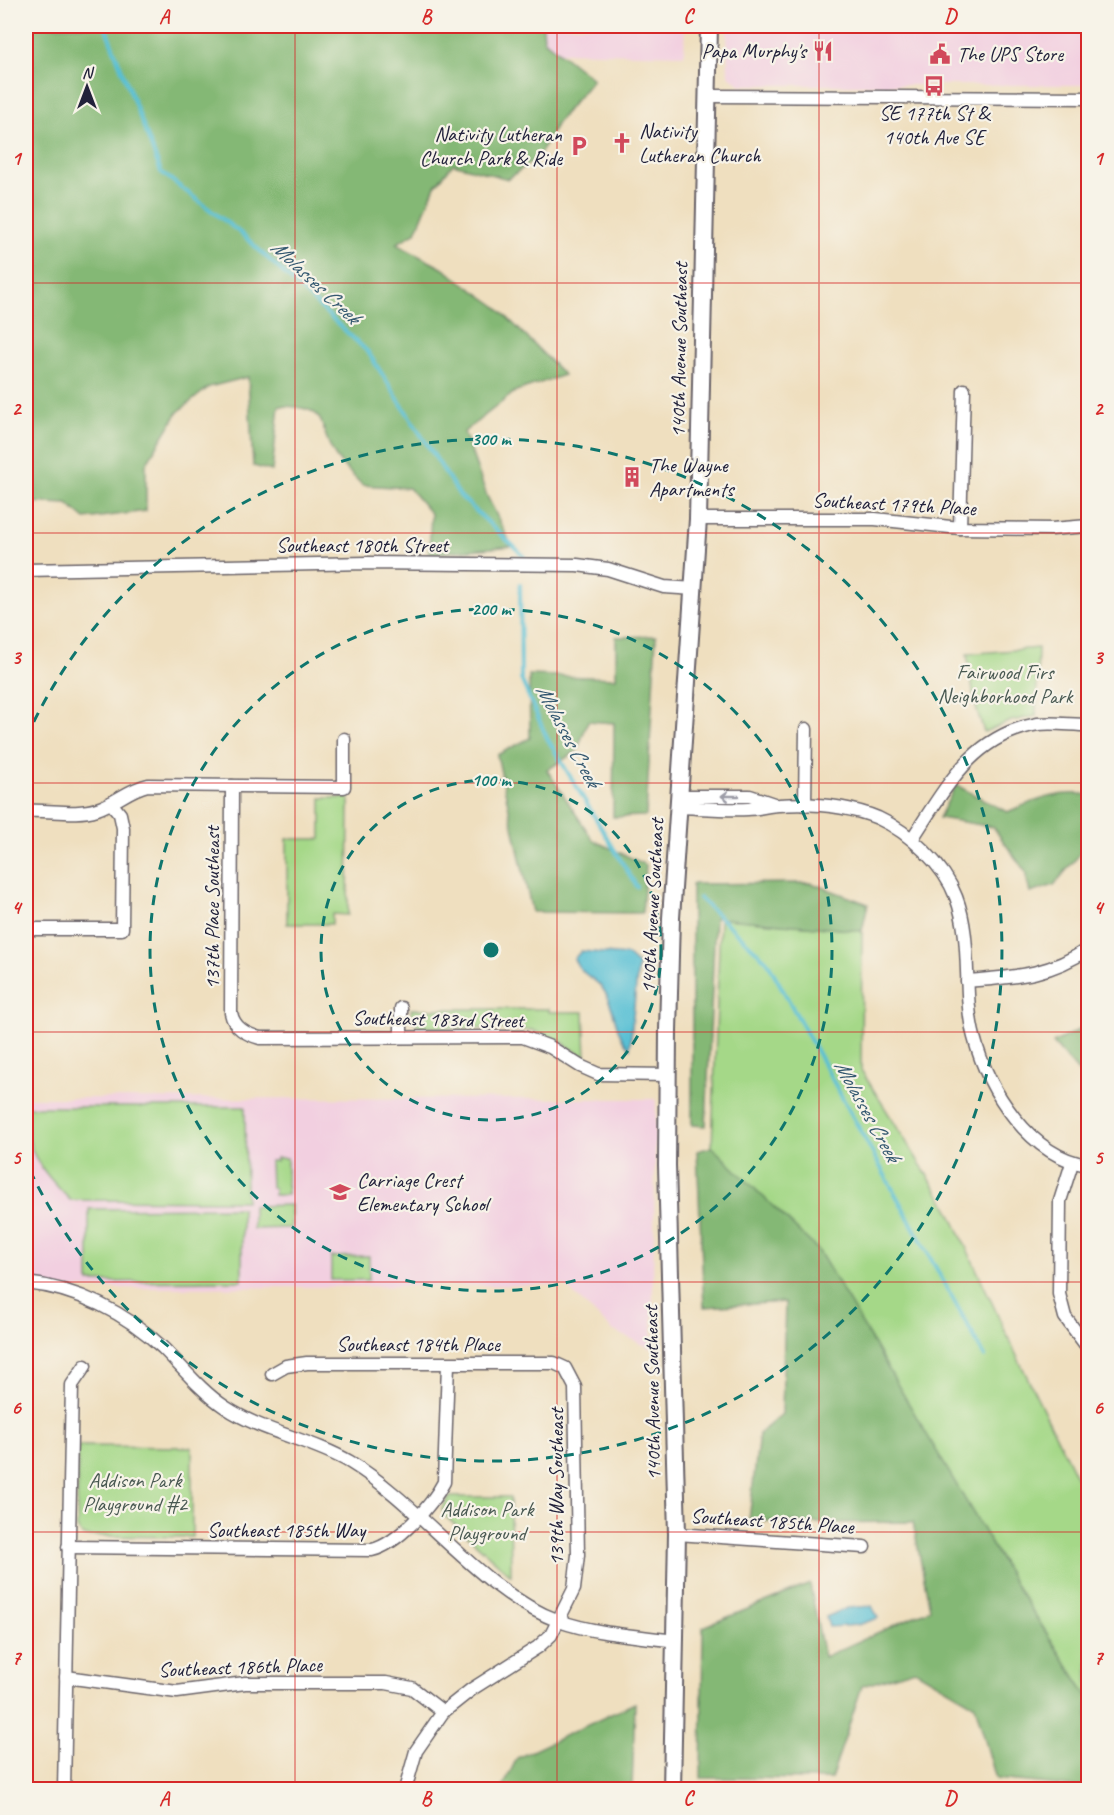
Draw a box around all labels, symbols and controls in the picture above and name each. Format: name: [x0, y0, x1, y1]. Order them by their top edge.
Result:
text: A: [159, 4, 171, 29]
text: B: [421, 4, 433, 29]
text: C: [683, 4, 695, 29]
text: D: [944, 4, 958, 29]
place label: Papa Murphy's: [702, 38, 808, 64]
restaurant icon: Papa Murphy's: [811, 39, 835, 63]
place label: The UPS Store: [957, 41, 1064, 67]
public building icon: The UPS Store: [928, 42, 952, 66]
north arrow: [57, 57, 117, 117]
text: N: [82, 63, 95, 83]
bus stop icon: SE 177th St & 140th Ave SE: [922, 74, 946, 98]
place label: SE 177th St & 140th Ave SE: [879, 100, 991, 150]
place label: Nativity Lutheran Church: [639, 118, 762, 168]
place label: Nativity Lutheran Church Park & Ride: [420, 121, 563, 171]
church icon: Nativity Lutheran Church: [610, 131, 634, 155]
parking icon: Nativity Lutheran Church Park & Ride: [567, 134, 591, 158]
text: 1: [12, 146, 23, 171]
text: 1: [1094, 146, 1105, 171]
water label: Molasses Creek: [265, 233, 369, 333]
street label: 140th Avenue Southeast: [664, 260, 694, 438]
text: 2: [12, 396, 23, 421]
text: 2: [1094, 396, 1105, 421]
text: 300 m: [472, 428, 512, 450]
place label: The Wayne Apartments: [649, 452, 735, 502]
building icon: The Wayne Apartments: [620, 465, 644, 489]
street label: Southeast 179th Place: [812, 487, 978, 521]
street label: Southeast 180th Street: [276, 532, 450, 558]
text: 200 m: [472, 598, 512, 620]
text: 3: [12, 645, 23, 670]
text: 3: [1094, 645, 1105, 670]
park label: Fairwood Firs Neighborhood Park: [937, 659, 1074, 709]
water label: Molasses Creek: [530, 680, 609, 795]
text: 100 m: [472, 769, 512, 791]
one-way arrow: [720, 790, 740, 802]
street label: 140th Avenue Southeast: [634, 816, 670, 994]
street label: 137th Place Southeast: [199, 824, 225, 990]
text: 4: [12, 895, 24, 920]
text: 4: [1094, 895, 1106, 920]
centre of rings: [481, 940, 501, 960]
street label: Southeast 183rd Street: [352, 1005, 526, 1034]
water label: Molasses Creek: [828, 1055, 908, 1170]
text: 5: [12, 1145, 23, 1170]
text: 5: [1094, 1145, 1105, 1170]
place label: Carriage Crest Elementary School: [357, 1167, 492, 1217]
school or university icon: Carriage Crest Elementary School: [328, 1180, 352, 1204]
street label: 140th Avenue Southeast: [637, 1303, 667, 1481]
street label: Southeast 184th Place: [336, 1331, 501, 1357]
text: 6: [11, 1395, 22, 1420]
text: 6: [1093, 1395, 1104, 1420]
street label: 139th Way Southeast: [543, 1406, 569, 1566]
park label: Addison Park Playground #2: [83, 1467, 189, 1517]
park label: Addison Park Playground: [441, 1496, 535, 1546]
street label: Southeast 185th Place: [690, 1502, 856, 1540]
street label: Southeast 185th Way: [207, 1517, 367, 1543]
text: 7: [12, 1645, 23, 1670]
text: 7: [1094, 1645, 1105, 1670]
street label: Southeast 186th Place: [158, 1651, 323, 1683]
text: A: [159, 1786, 171, 1811]
text: B: [421, 1786, 433, 1811]
text: C: [683, 1786, 695, 1811]
text: D: [944, 1786, 958, 1811]

